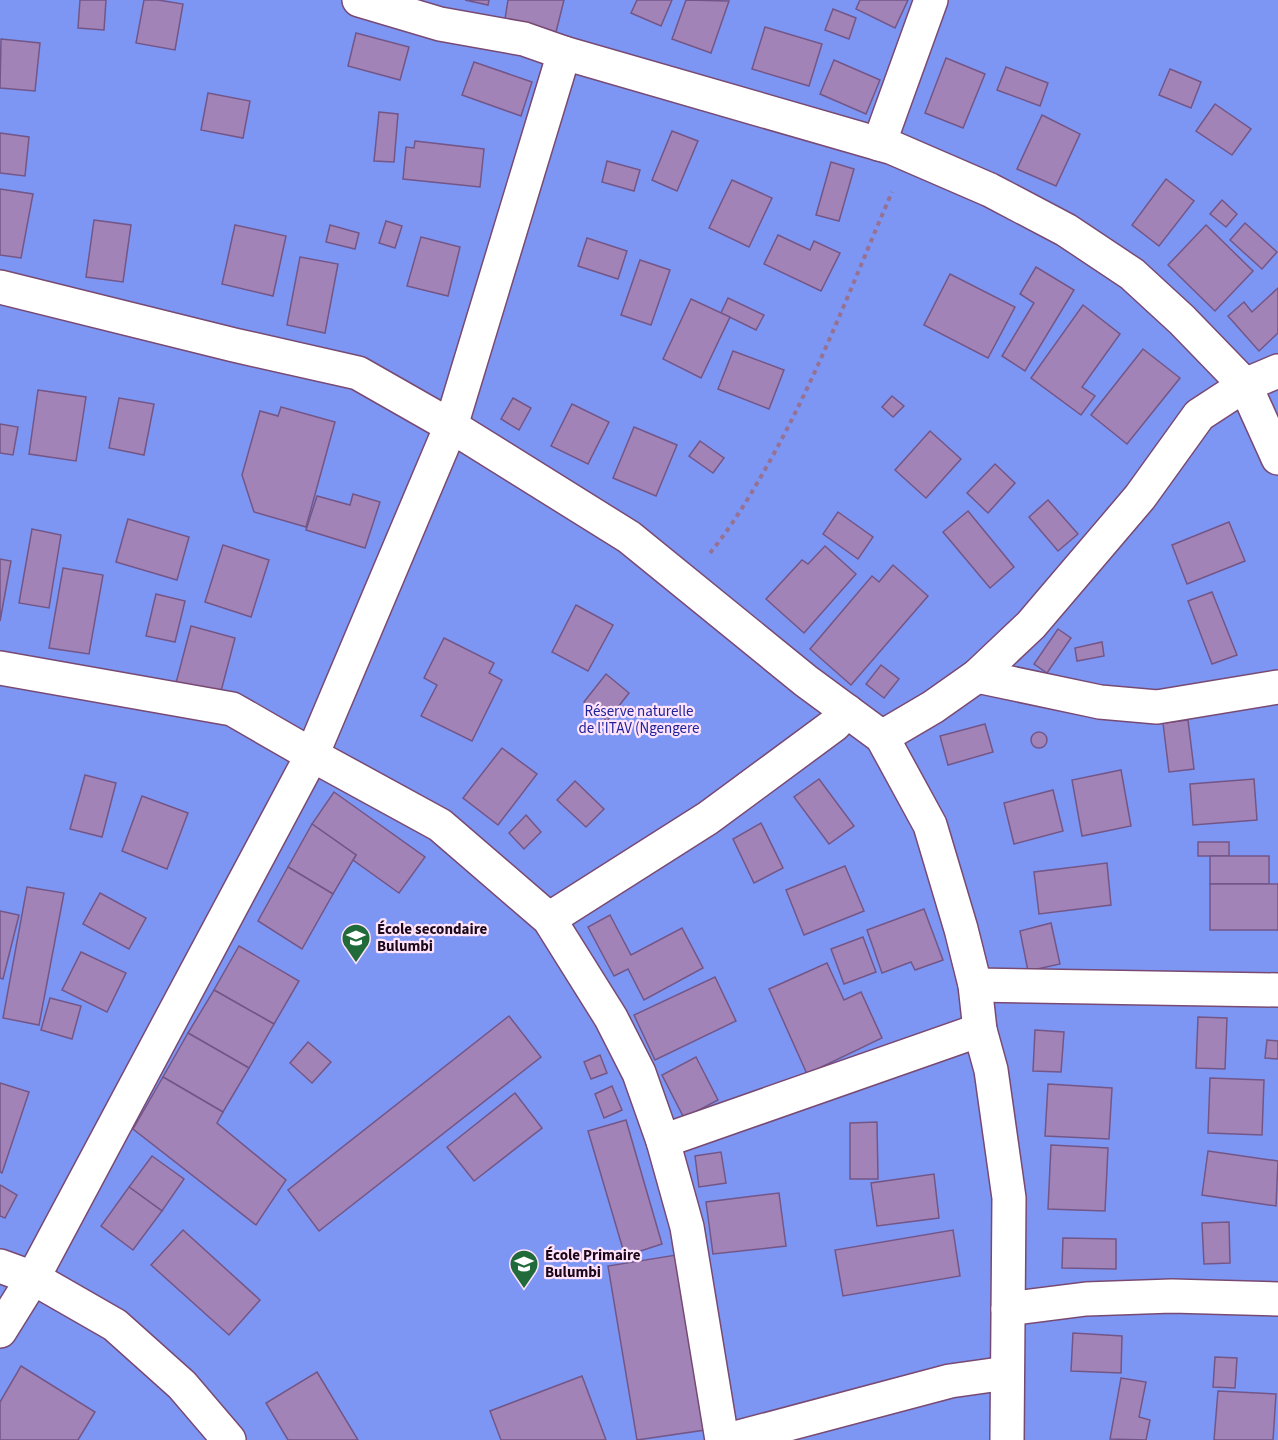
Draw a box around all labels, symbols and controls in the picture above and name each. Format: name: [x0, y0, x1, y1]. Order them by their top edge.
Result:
park label: Réserve naturelle de l'ITAV (Ngengere: [579, 701, 699, 739]
place label: École secondaire Bulumbi: [377, 919, 487, 957]
school or university icon: École secondaire Bulumbi: [340, 922, 372, 964]
place label: École Primaire Bulumbi: [545, 1245, 641, 1283]
school or university icon: École Primaire Bulumbi: [508, 1248, 540, 1290]

